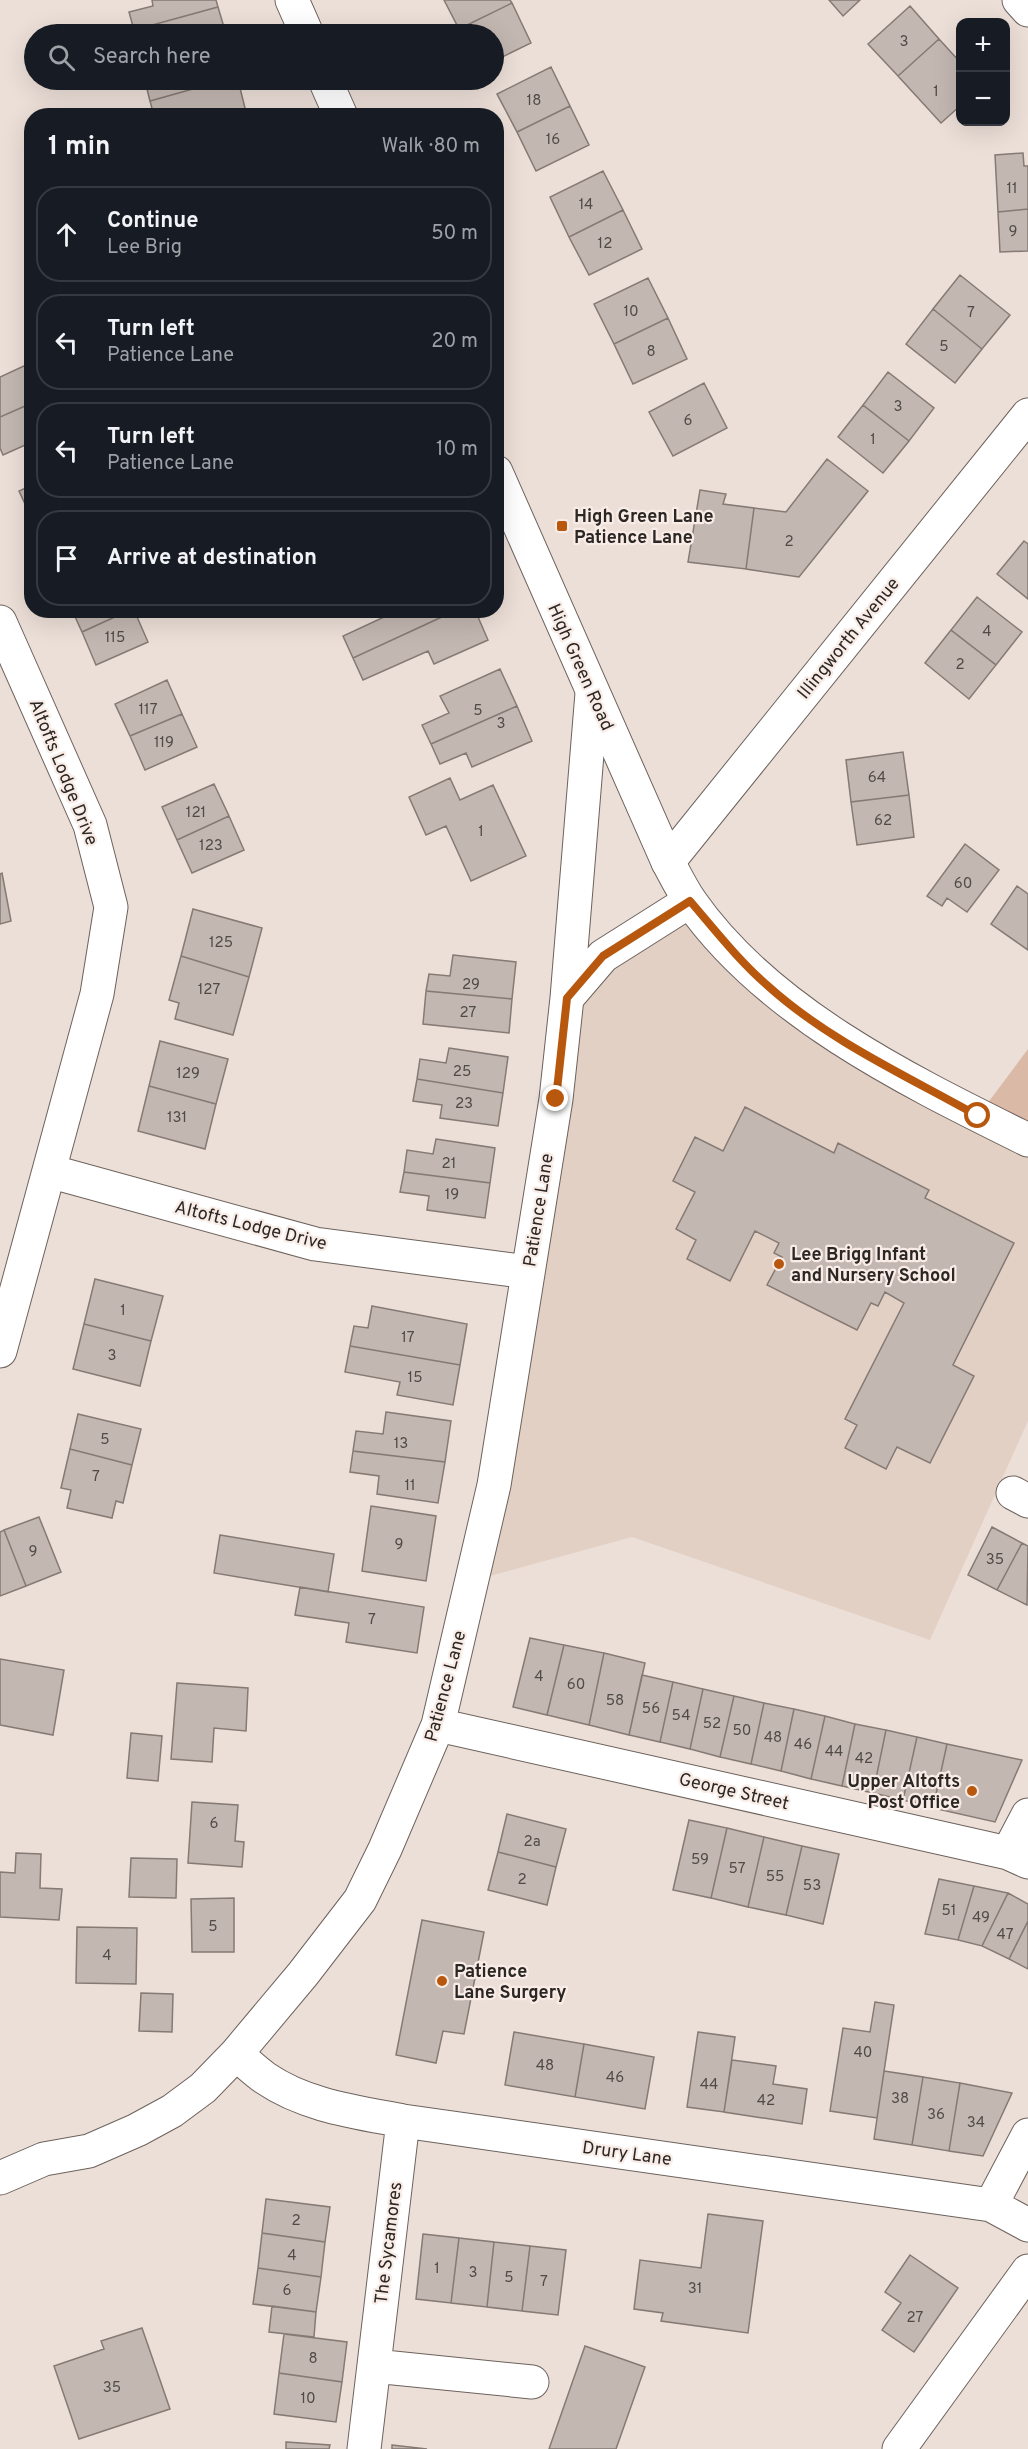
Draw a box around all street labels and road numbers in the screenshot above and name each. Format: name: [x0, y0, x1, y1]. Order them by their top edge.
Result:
street label: Illingworth Avenue: [793, 573, 905, 704]
street label: High Green Road: [541, 601, 618, 735]
street label: Altofts Lodge Drive: [23, 696, 102, 849]
street label: Patience Lane: [519, 1152, 560, 1269]
street label: Altofts Lodge Drive: [172, 1196, 329, 1256]
street label: Patience Lane: [421, 1628, 472, 1745]
street label: George Street: [676, 1769, 791, 1816]
street label: Drury Lane: [581, 2137, 673, 2172]
street label: The Sycamores: [371, 2181, 408, 2306]

